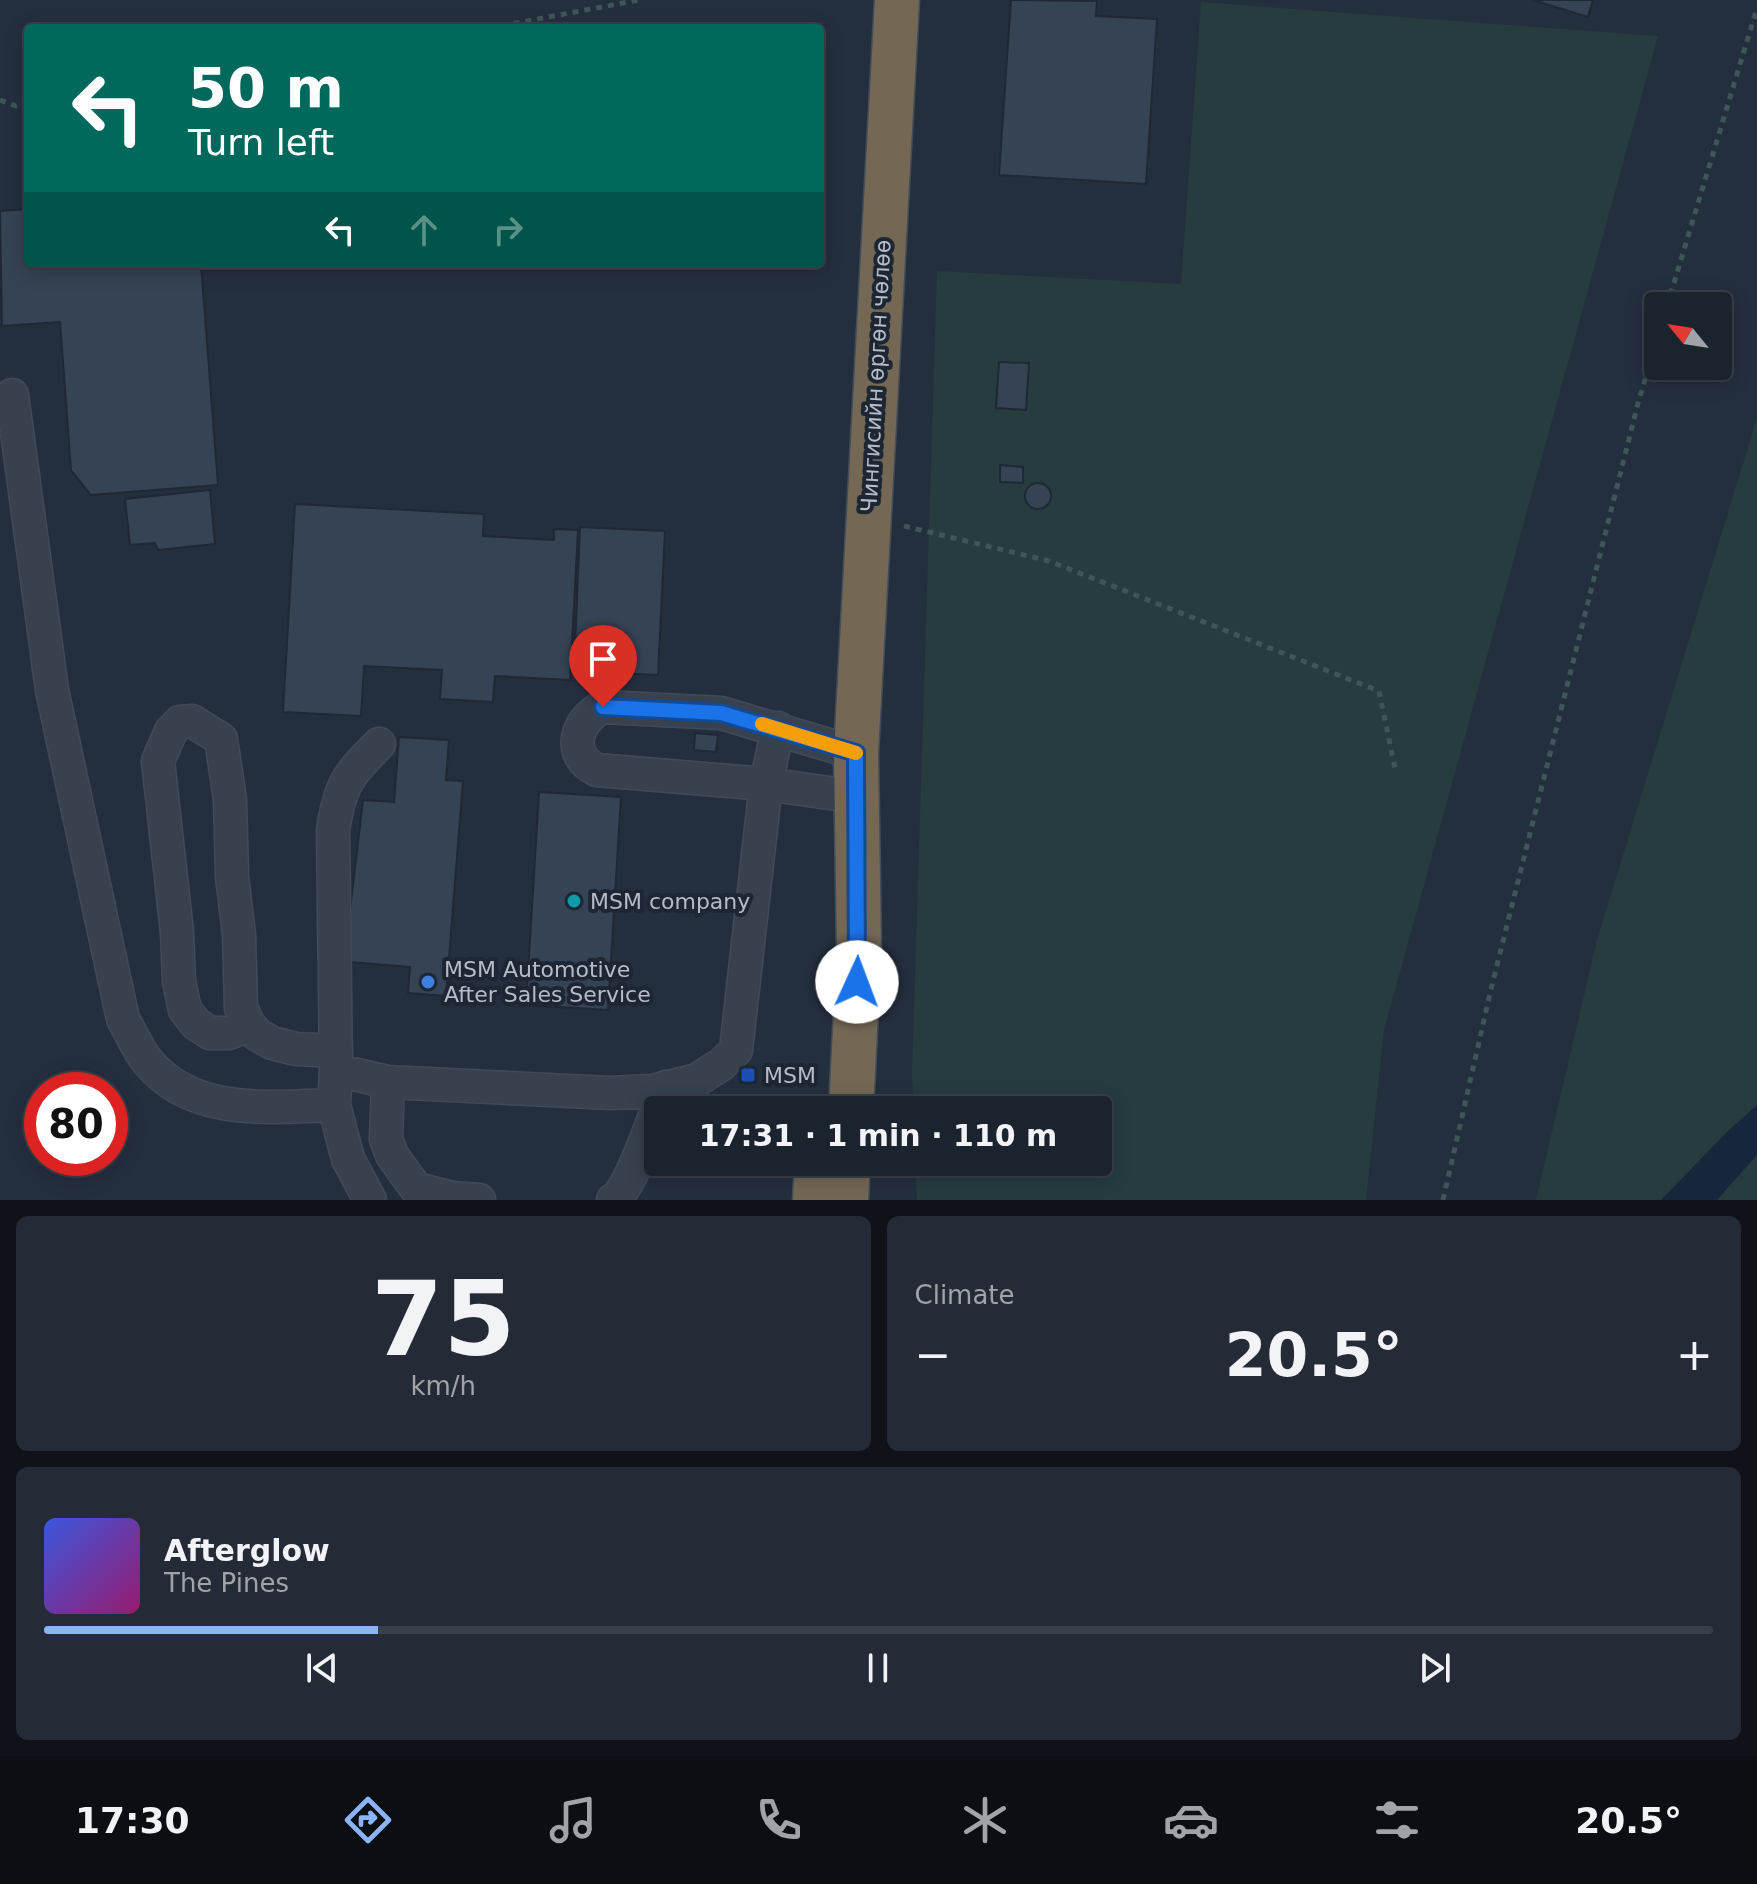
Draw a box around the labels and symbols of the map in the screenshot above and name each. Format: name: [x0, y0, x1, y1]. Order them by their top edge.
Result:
street label: Чингисийн өргөн чөлөө: [856, 239, 896, 513]
north arrow: [1644, 292, 1732, 380]
pin: [569, 625, 637, 707]
place label: MSM company: [590, 889, 750, 914]
marker: MSM company: [565, 892, 583, 910]
position arrow: [815, 940, 899, 1024]
place label: MSM Automotive After Sales Service: [444, 957, 651, 1007]
marker: MSM Automotive After Sales Service: [419, 973, 437, 991]
place label: MSM: [764, 1063, 816, 1088]
marker: MSM: [739, 1066, 757, 1084]
speed limit sign: 80: [24, 1072, 128, 1176]

